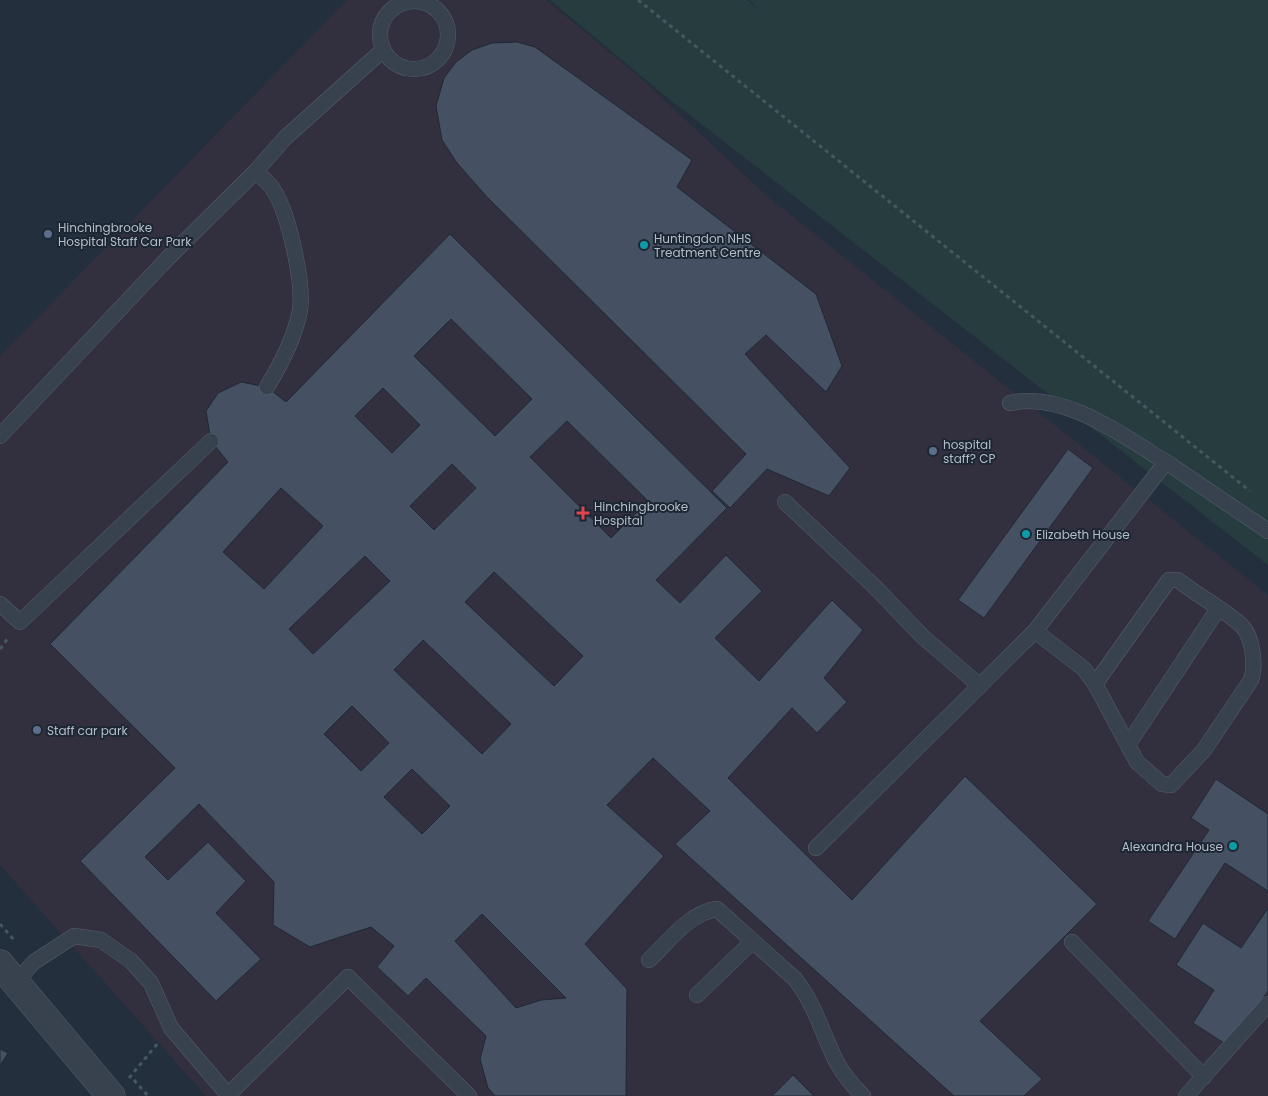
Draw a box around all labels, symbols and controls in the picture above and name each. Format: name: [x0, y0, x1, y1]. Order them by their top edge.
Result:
place label: Hinchingbrooke Hospital Staff Car Park: [58, 219, 192, 250]
marker: Hinchingbrooke Hospital Staff Car Park: [42, 228, 54, 240]
place label: Huntingdon NHS Treatment Centre: [654, 230, 761, 261]
marker: Huntingdon NHS Treatment Centre: [638, 239, 650, 251]
place label: hospital staff? CP: [943, 436, 995, 467]
marker: hospital staff? CP: [927, 445, 939, 457]
place label: Hinchingbrooke Hospital: [594, 498, 688, 529]
marker: Hinchingbrooke Hospital: [576, 506, 590, 520]
place label: Elizabeth House: [1036, 526, 1130, 543]
marker: Elizabeth House: [1020, 528, 1032, 540]
place label: Staff car park: [47, 722, 128, 739]
marker: Staff car park: [31, 724, 43, 736]
place label: Alexandra House: [1122, 838, 1223, 855]
marker: Alexandra House: [1227, 840, 1239, 852]

